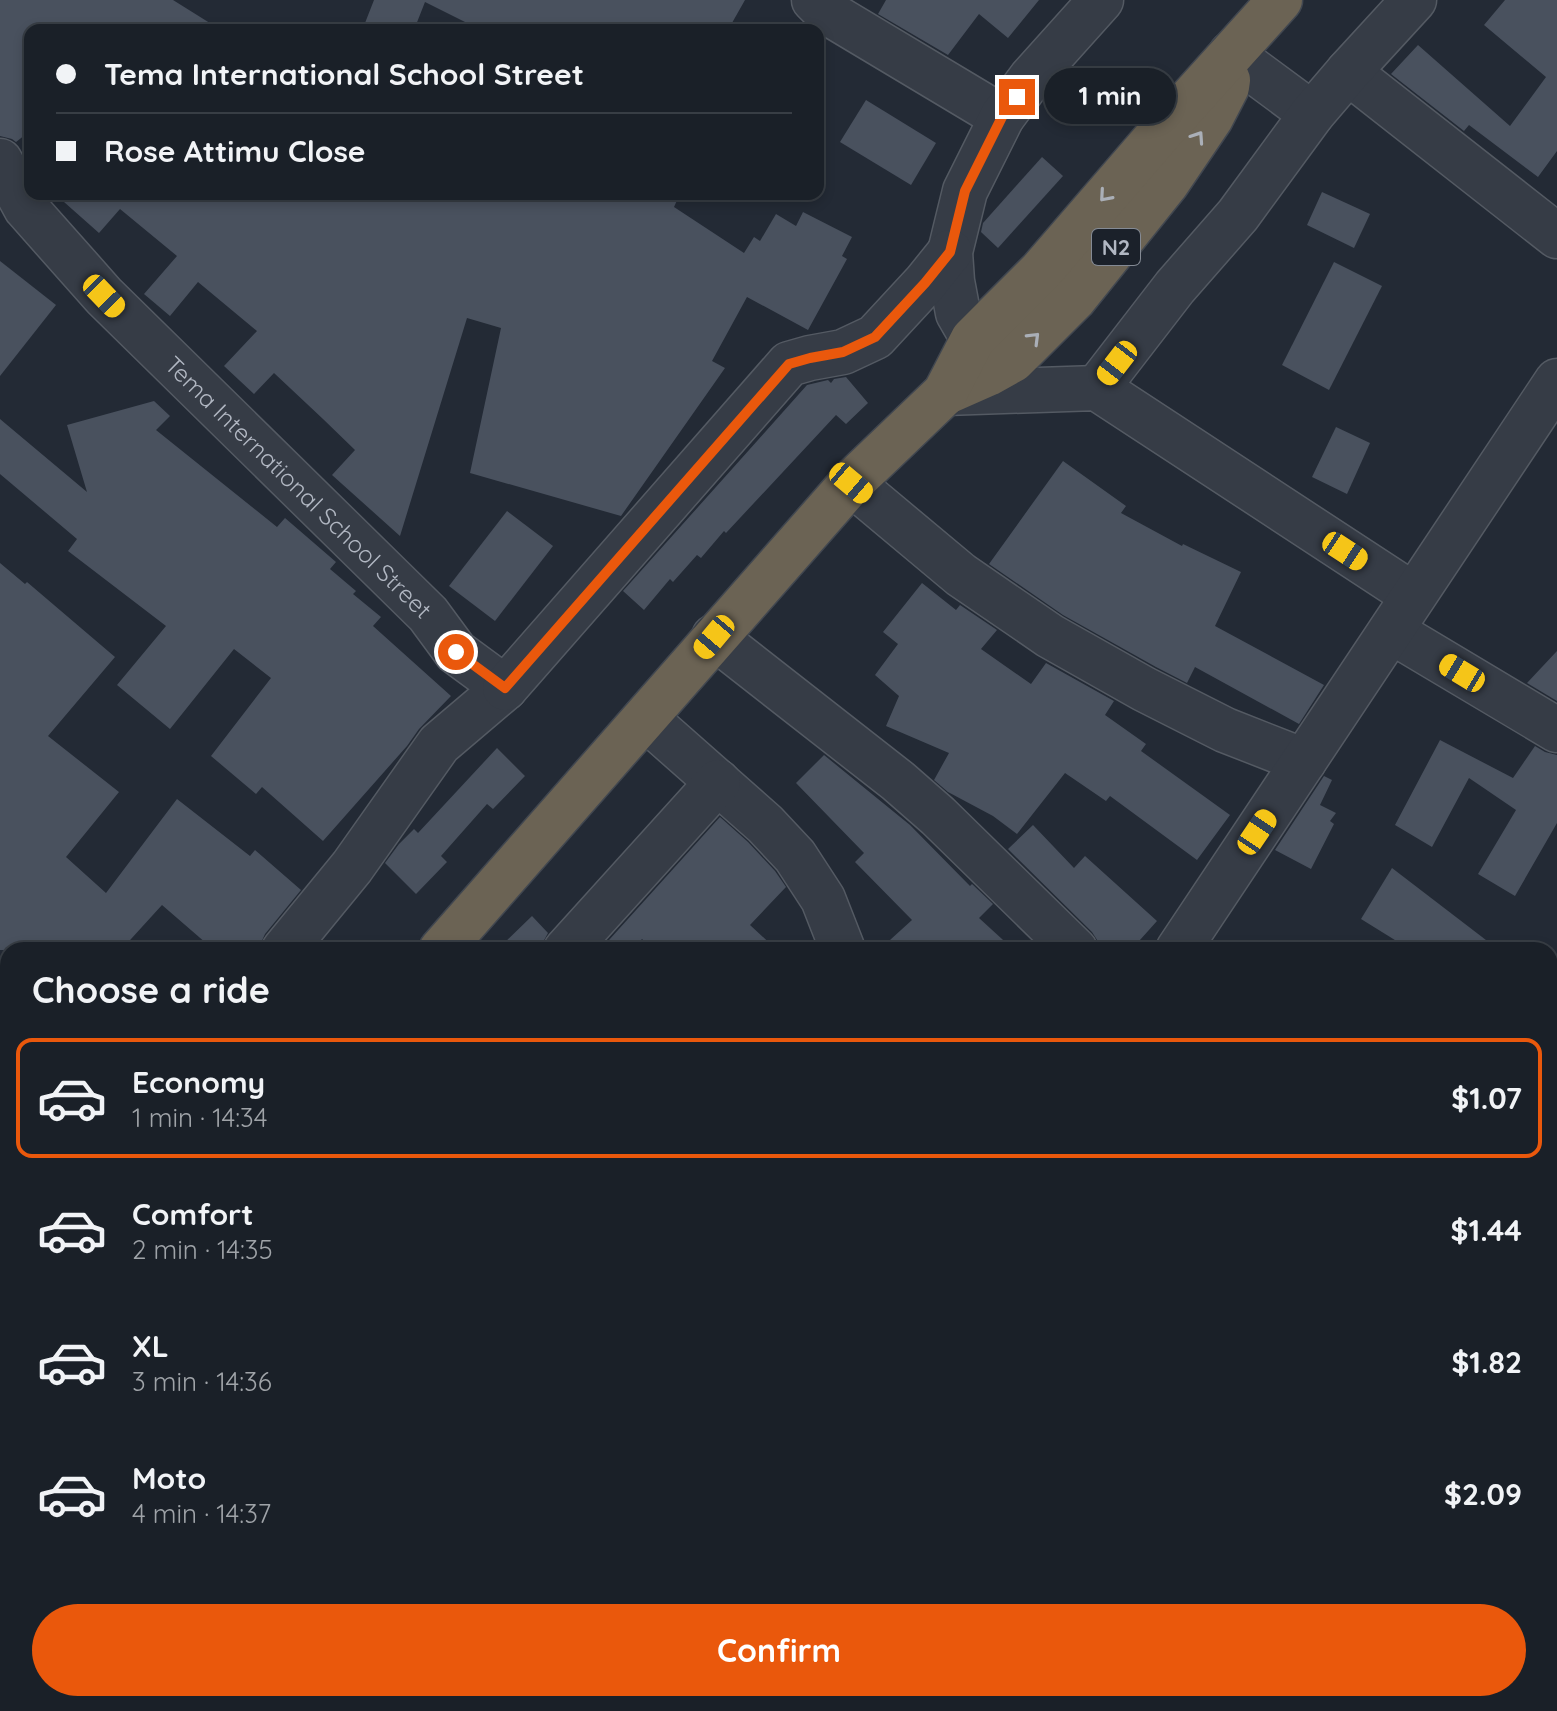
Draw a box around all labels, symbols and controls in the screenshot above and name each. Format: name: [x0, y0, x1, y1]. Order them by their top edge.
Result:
text: Tema International School Street: [104, 55, 584, 93]
callout: 1 min: [1045, 69, 1177, 125]
route end: [999, 79, 1035, 115]
text: 1 min: [1079, 79, 1142, 112]
one-way arrow: [1188, 131, 1203, 146]
text: Rose Attimu Close: [104, 132, 366, 170]
one-way arrow: [1100, 187, 1115, 202]
road number: N2: [1092, 229, 1140, 265]
car: [79, 270, 129, 322]
one-way arrow: [1025, 333, 1040, 348]
car: [1093, 337, 1141, 389]
street label: Tema International School Street: [159, 350, 438, 624]
car: [825, 458, 877, 508]
car: [1318, 528, 1372, 574]
car: [689, 611, 739, 663]
route start: [438, 634, 474, 670]
car: [1435, 650, 1489, 696]
car: [1234, 805, 1280, 859]
text: Choose a ride: [32, 967, 270, 1012]
icon: car: [36, 1062, 108, 1134]
text: Economy: [132, 1063, 265, 1101]
text: $1.07: [1451, 1079, 1522, 1117]
text: 1 min · 14:34: [132, 1101, 267, 1134]
icon: car: [36, 1194, 108, 1266]
text: Comfort: [132, 1195, 253, 1233]
text: $1.44: [1451, 1211, 1522, 1249]
text: 2 min · 14:35: [132, 1233, 273, 1266]
icon: car: [36, 1326, 108, 1398]
text: XL: [132, 1327, 169, 1365]
text: $1.82: [1451, 1343, 1522, 1381]
text: 3 min · 14:36: [132, 1365, 272, 1398]
icon: car: [36, 1458, 108, 1530]
text: Moto: [132, 1459, 206, 1497]
text: $2.09: [1444, 1475, 1522, 1513]
text: 4 min · 14:37: [132, 1497, 271, 1530]
button: Confirm: [32, 1604, 1526, 1696]

